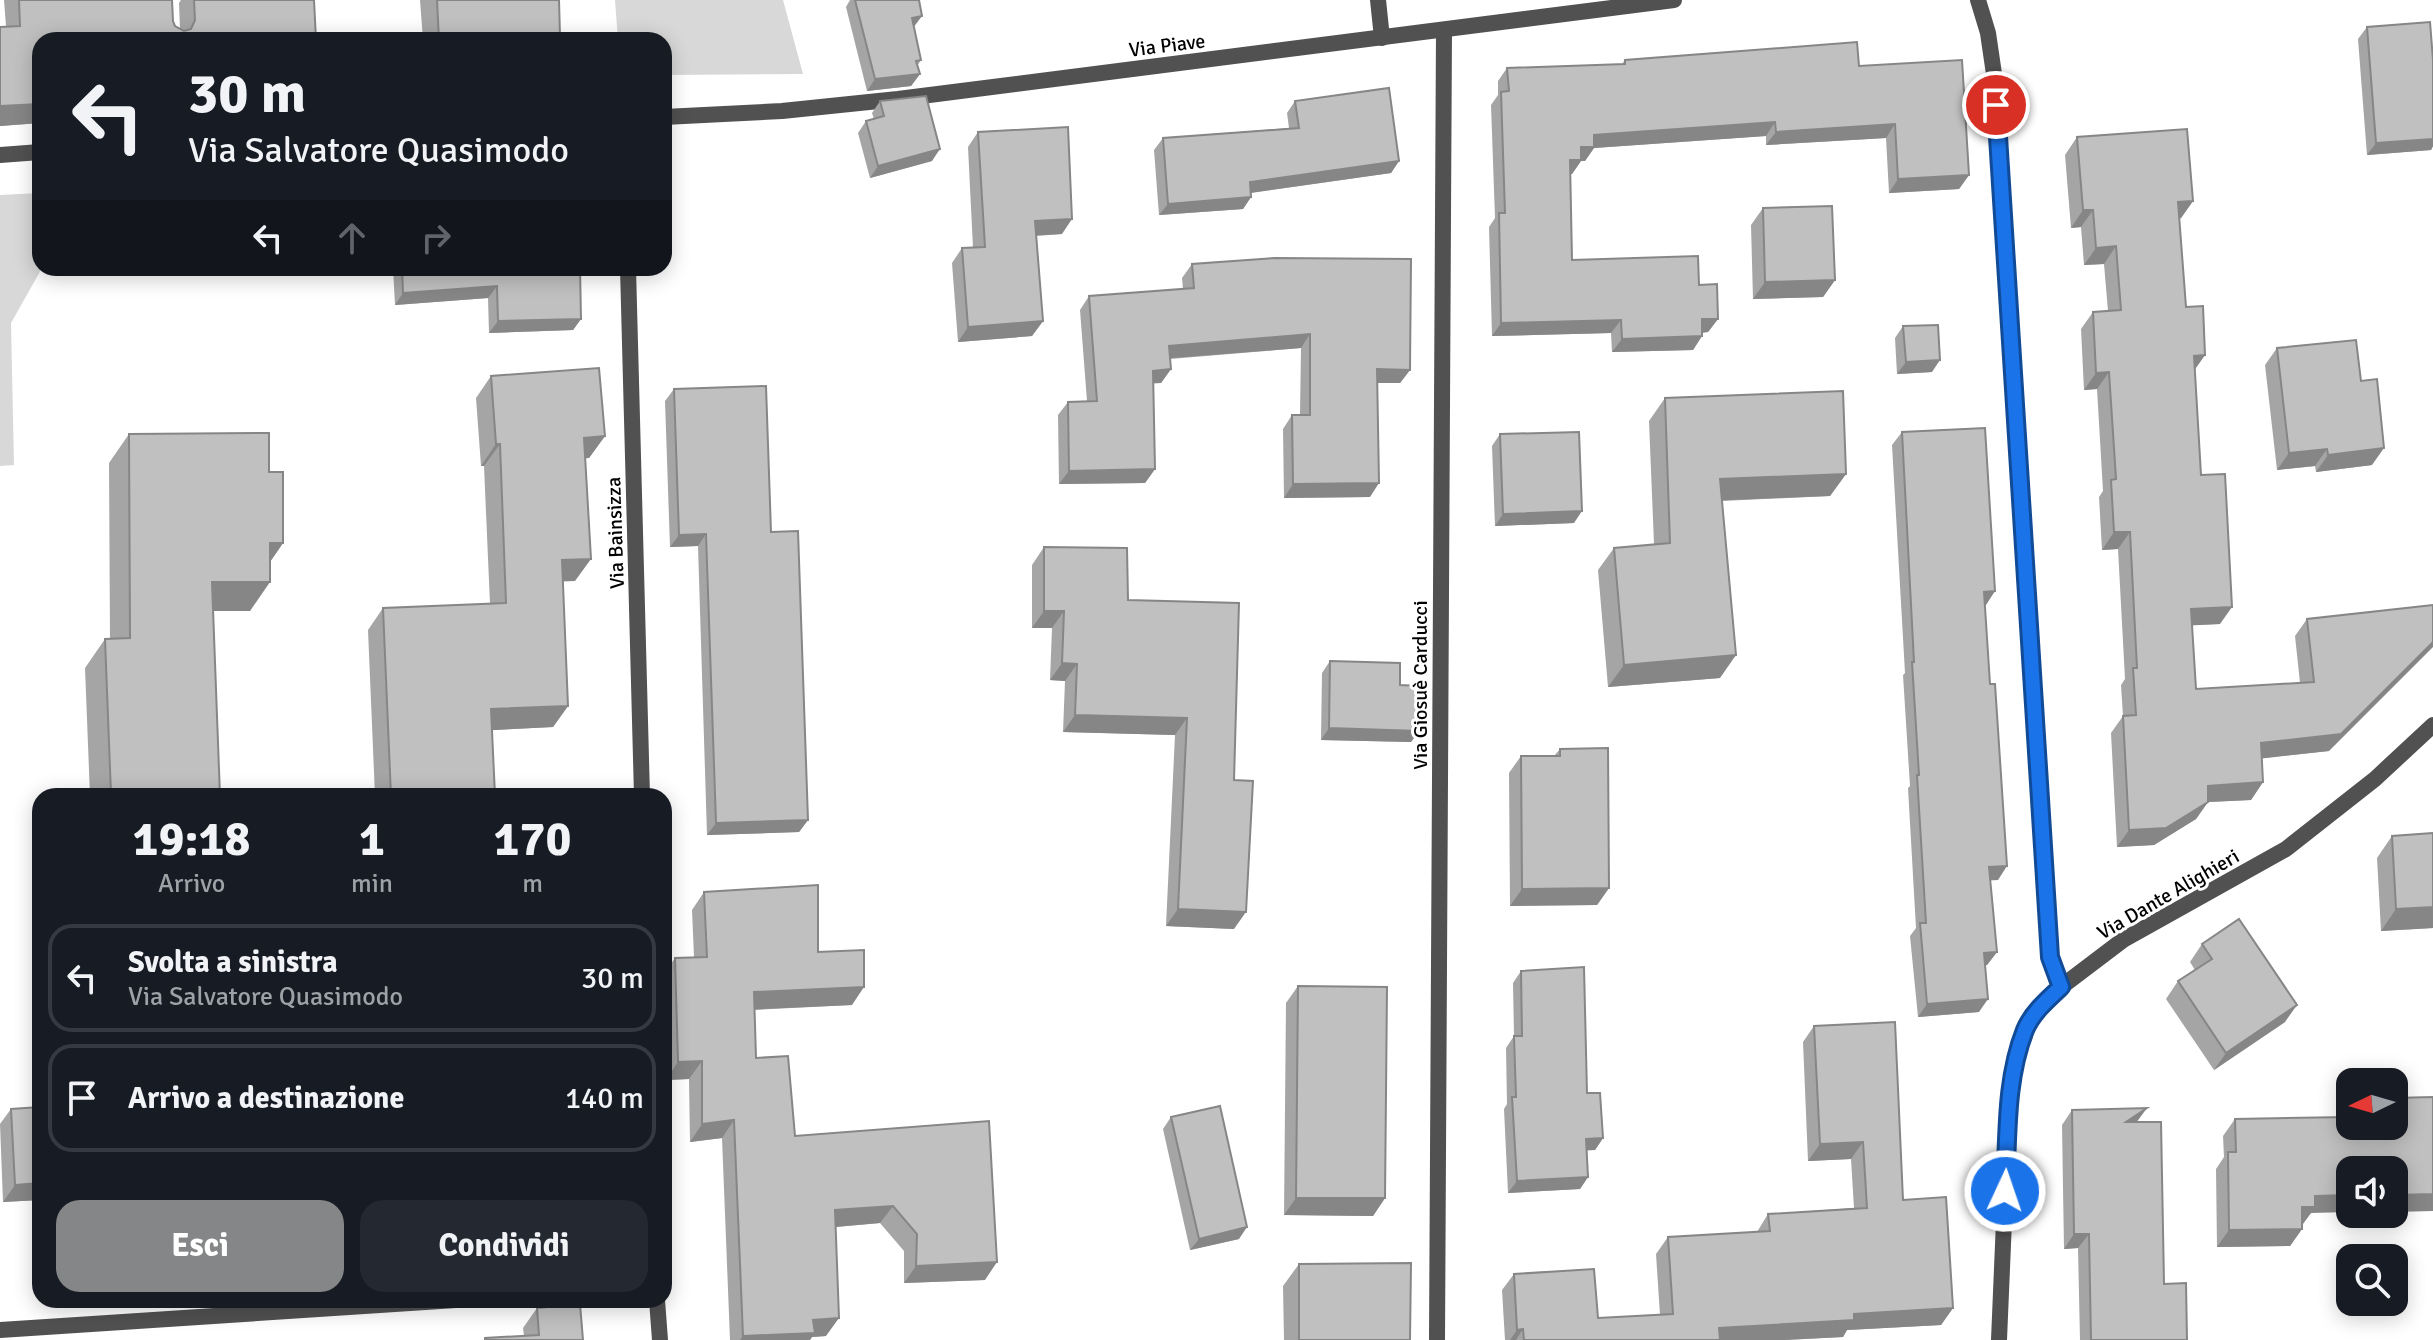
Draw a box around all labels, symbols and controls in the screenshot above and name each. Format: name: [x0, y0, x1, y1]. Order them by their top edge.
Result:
street label: Via Piave: [1127, 28, 1207, 63]
text: 30 m: [188, 59, 306, 128]
icon: left: [56, 64, 160, 168]
pin: [1962, 71, 2030, 139]
icon: arrive: [1974, 83, 2018, 127]
text: Via Salvatore Quasimodo: [188, 128, 569, 173]
icon: left: [246, 216, 290, 260]
icon: ahead: [330, 216, 374, 260]
icon: right: [414, 216, 458, 260]
street label: Via Bainsizza: [601, 476, 630, 590]
street label: Via Giosuè Carducci: [1408, 600, 1433, 770]
text: 19:18: [133, 810, 250, 869]
text: 1: [359, 810, 385, 869]
text: 170: [494, 810, 571, 869]
street label: Via Dante Alighieri: [2093, 844, 2244, 945]
text: Arrivo: [158, 868, 225, 900]
text: min: [351, 868, 393, 900]
text: m: [522, 868, 543, 900]
text: Svolta a sinistra: [128, 944, 338, 981]
icon: left: [60, 956, 104, 1000]
text: 30 m: [581, 960, 644, 997]
text: Via Salvatore Quasimodo: [128, 981, 403, 1013]
north arrow: [2336, 1068, 2408, 1140]
map controls: [2336, 1068, 2408, 1316]
icon: arrive: [60, 1076, 104, 1120]
text: Arrivo a destinazione: [128, 1080, 404, 1117]
text: 140 m: [565, 1080, 644, 1117]
position arrow: [1963, 1149, 2047, 1233]
button: sound: [2336, 1156, 2408, 1228]
button: Esci: [56, 1200, 344, 1292]
button: Condividi: [360, 1200, 648, 1292]
button: search: [2336, 1244, 2408, 1316]

